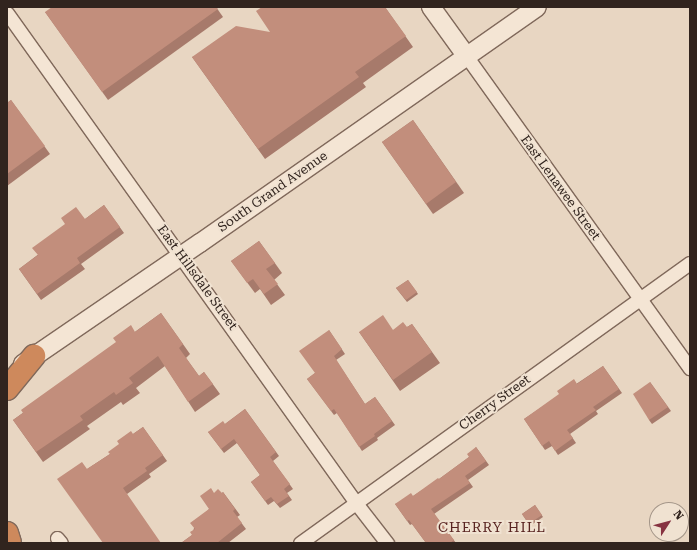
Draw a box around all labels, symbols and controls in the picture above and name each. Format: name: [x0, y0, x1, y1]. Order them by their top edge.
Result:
street label: East Lenawee Street: [517, 133, 603, 243]
street label: South Grand Avenue: [215, 148, 331, 236]
street label: East Hillsdale Street: [154, 222, 240, 334]
street label: Cherry Street: [456, 372, 534, 434]
north arrow: [649, 502, 689, 542]
text: N: [671, 508, 686, 522]
district label: CHERRY HILL: [438, 519, 546, 535]

